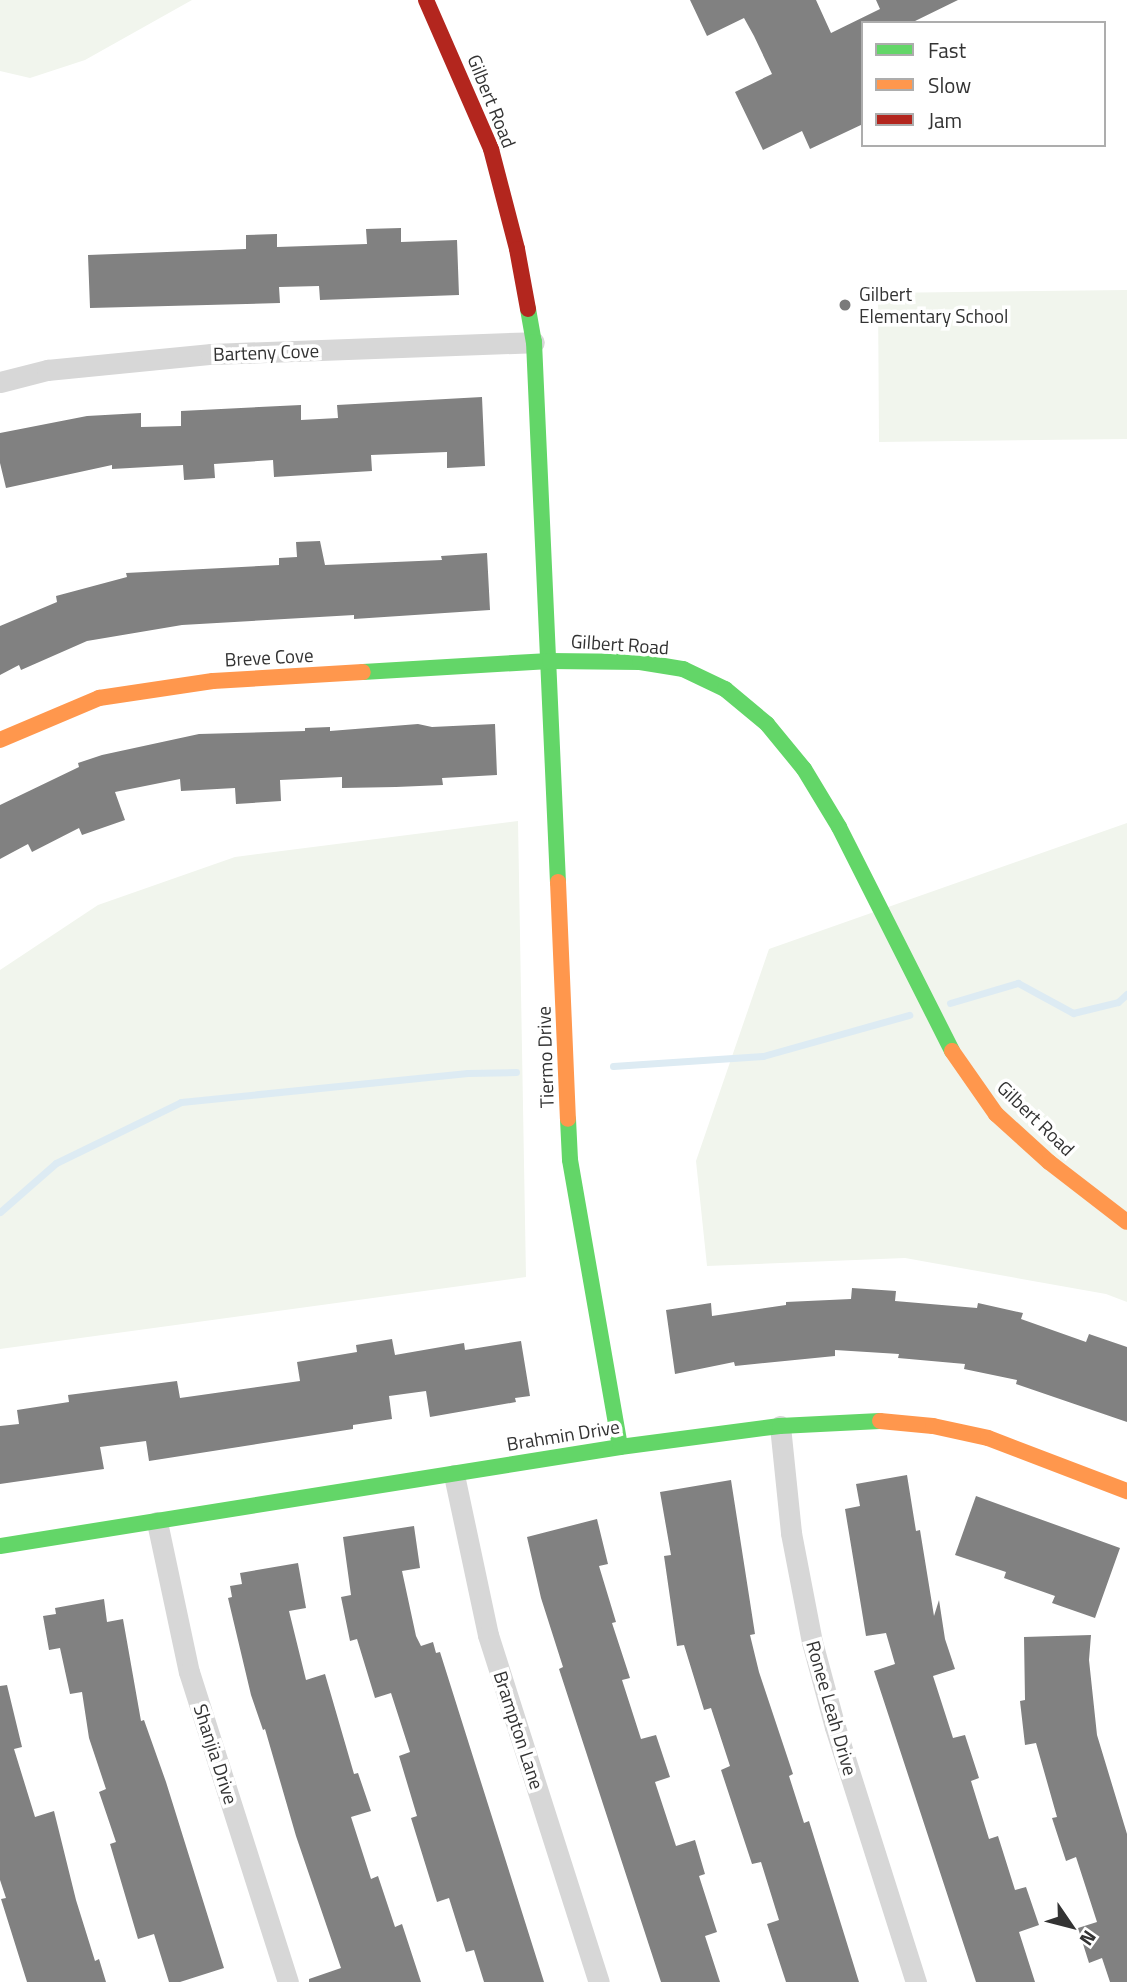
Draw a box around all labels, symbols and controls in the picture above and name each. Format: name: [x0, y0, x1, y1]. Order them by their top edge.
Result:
legend: [861, 21, 1106, 147]
text: Fast: [928, 34, 966, 66]
street label: Gilbert Road: [463, 51, 521, 151]
text: Slow: [928, 69, 971, 101]
text: Jam: [928, 104, 962, 136]
place label: Gilbert Elementary School: [859, 283, 1008, 327]
marker: Gilbert Elementary School: [837, 297, 853, 313]
street label: Barteny Cove: [213, 339, 319, 365]
street label: Gilbert Road: [570, 629, 670, 659]
street label: Breve Cove: [224, 643, 314, 671]
street label: Tiermo Drive: [532, 1006, 558, 1108]
street label: Gilbert Road: [993, 1076, 1079, 1160]
street label: Brahmin Drive: [505, 1415, 621, 1455]
street label: Ronee Leah Drive: [802, 1638, 862, 1778]
street label: Brampton Lane: [489, 1668, 549, 1792]
street label: Shanjia Drive: [189, 1701, 243, 1807]
north arrow: [1036, 1891, 1106, 1961]
text: N: [1073, 1925, 1104, 1952]

